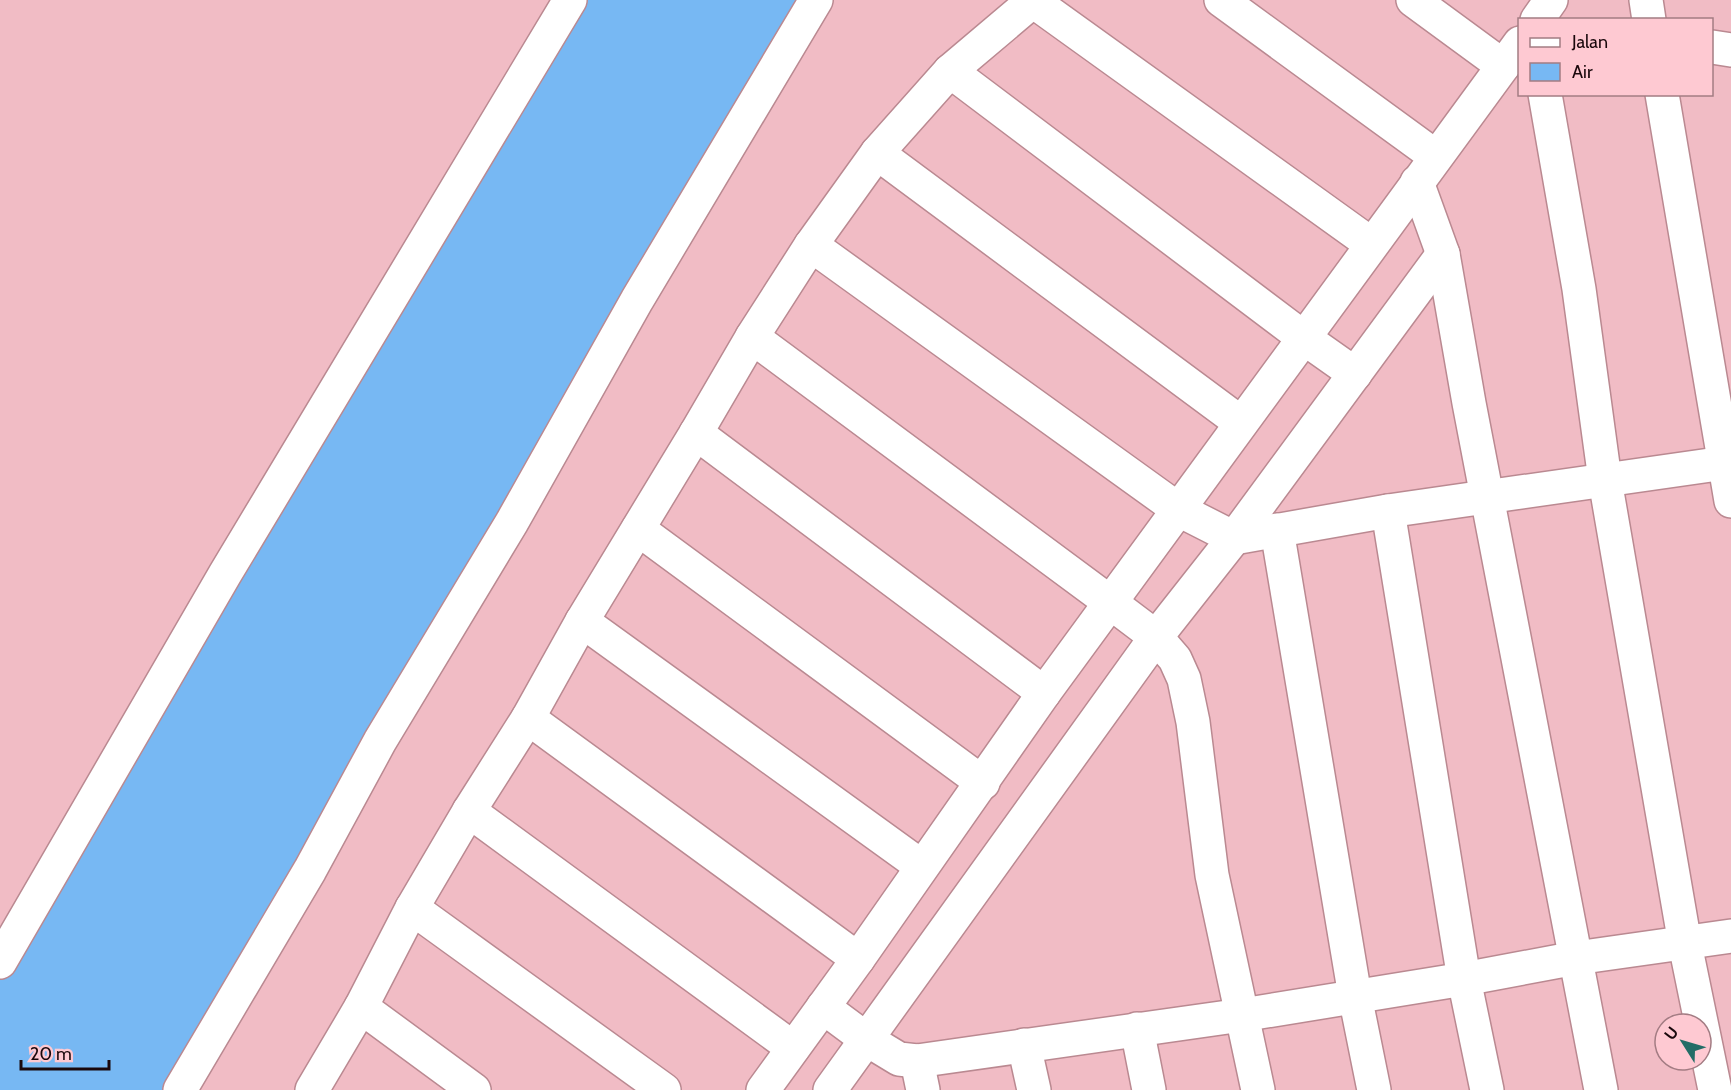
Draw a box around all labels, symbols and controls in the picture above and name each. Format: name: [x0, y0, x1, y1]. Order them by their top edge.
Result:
legend: [1518, 18, 1713, 96]
text: Jalan: [1571, 31, 1608, 53]
text: Air: [1572, 61, 1593, 83]
north arrow: [1653, 1012, 1713, 1072]
text: U: [1660, 1023, 1682, 1044]
scale bar: [21, 1033, 110, 1071]
text: 20 m: [30, 1043, 72, 1065]

